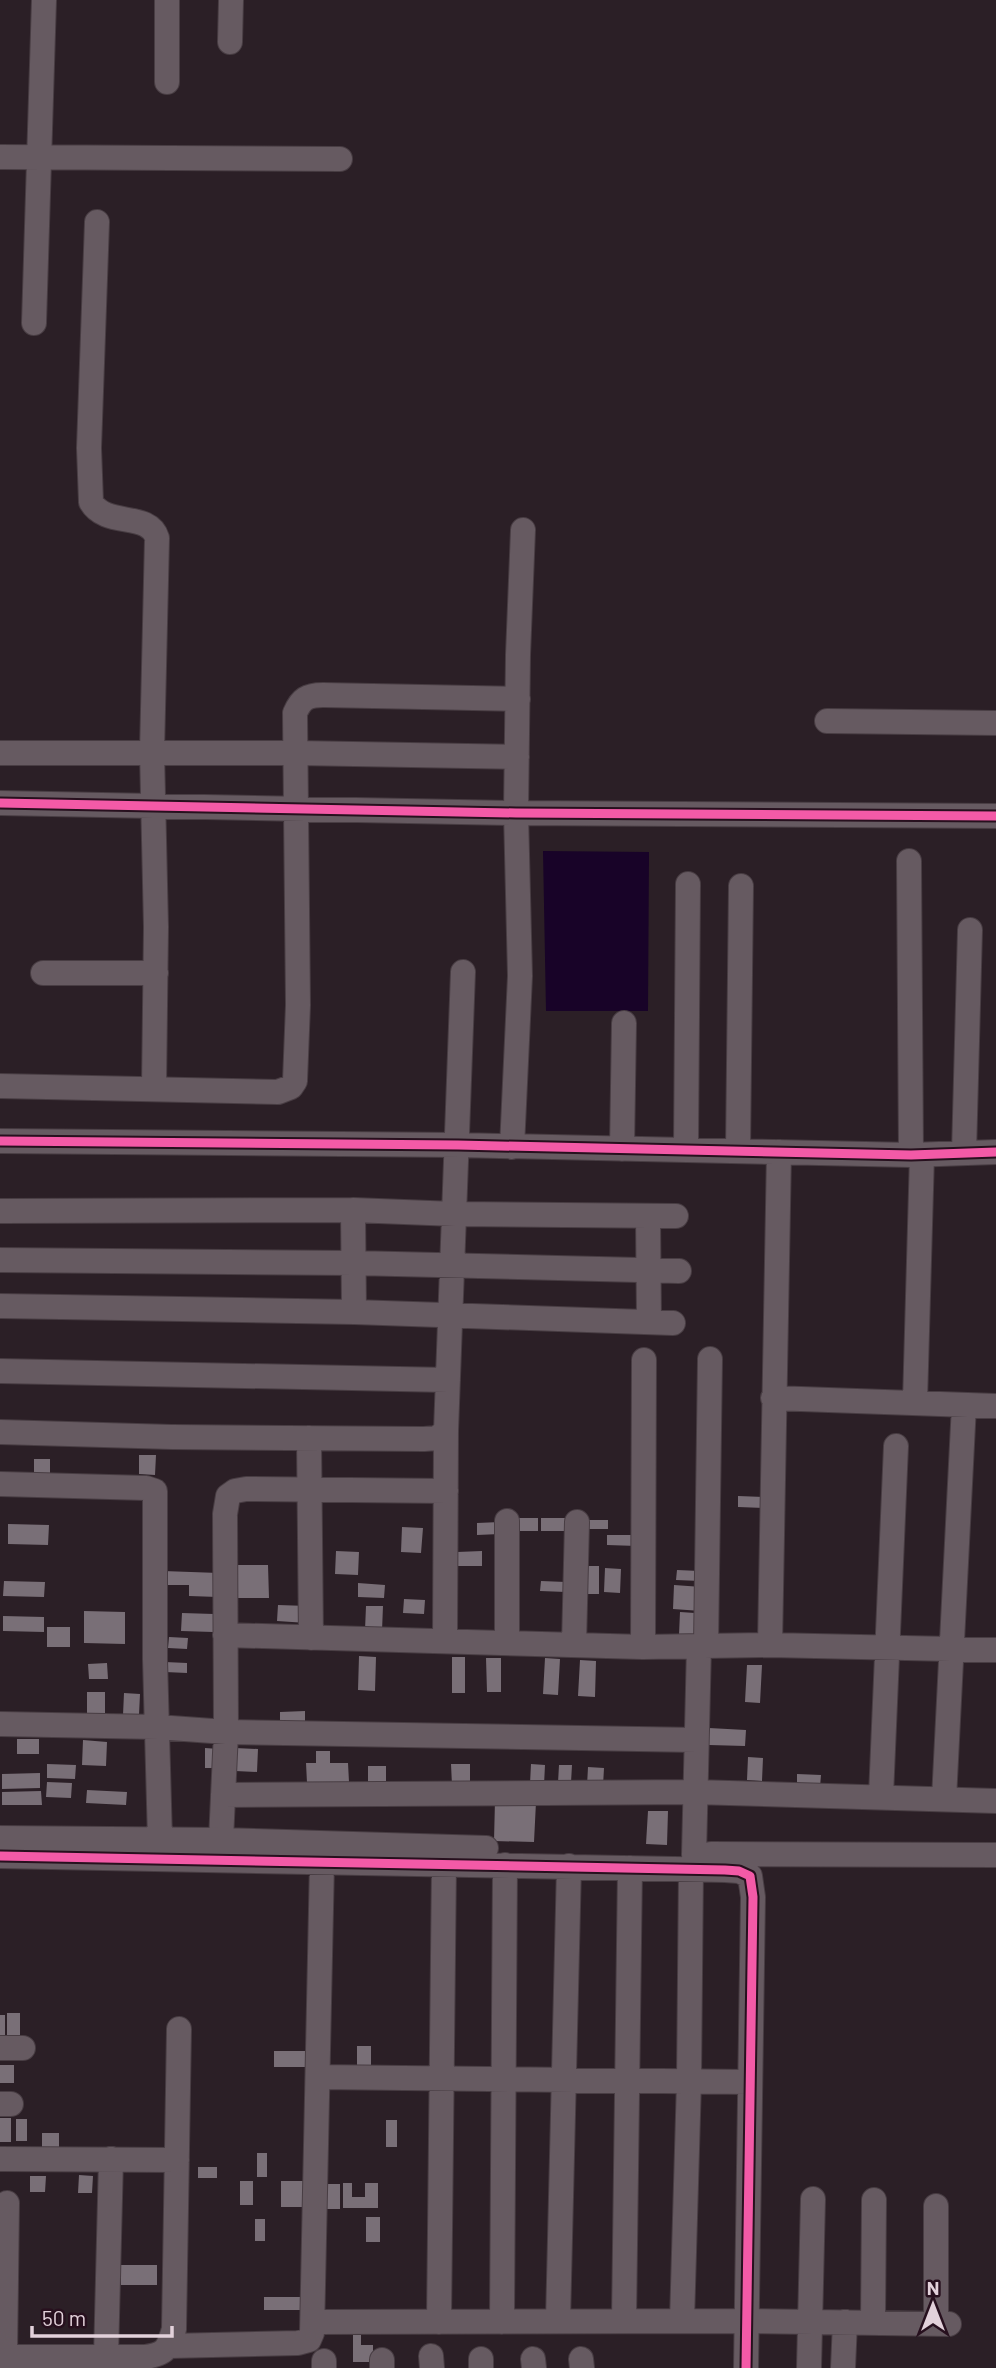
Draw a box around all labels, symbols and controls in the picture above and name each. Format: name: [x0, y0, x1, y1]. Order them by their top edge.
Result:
north arrow: [898, 2270, 968, 2340]
text: N: [927, 2276, 939, 2299]
scale bar: [32, 2294, 172, 2338]
text: 50 m: [42, 2305, 86, 2330]

